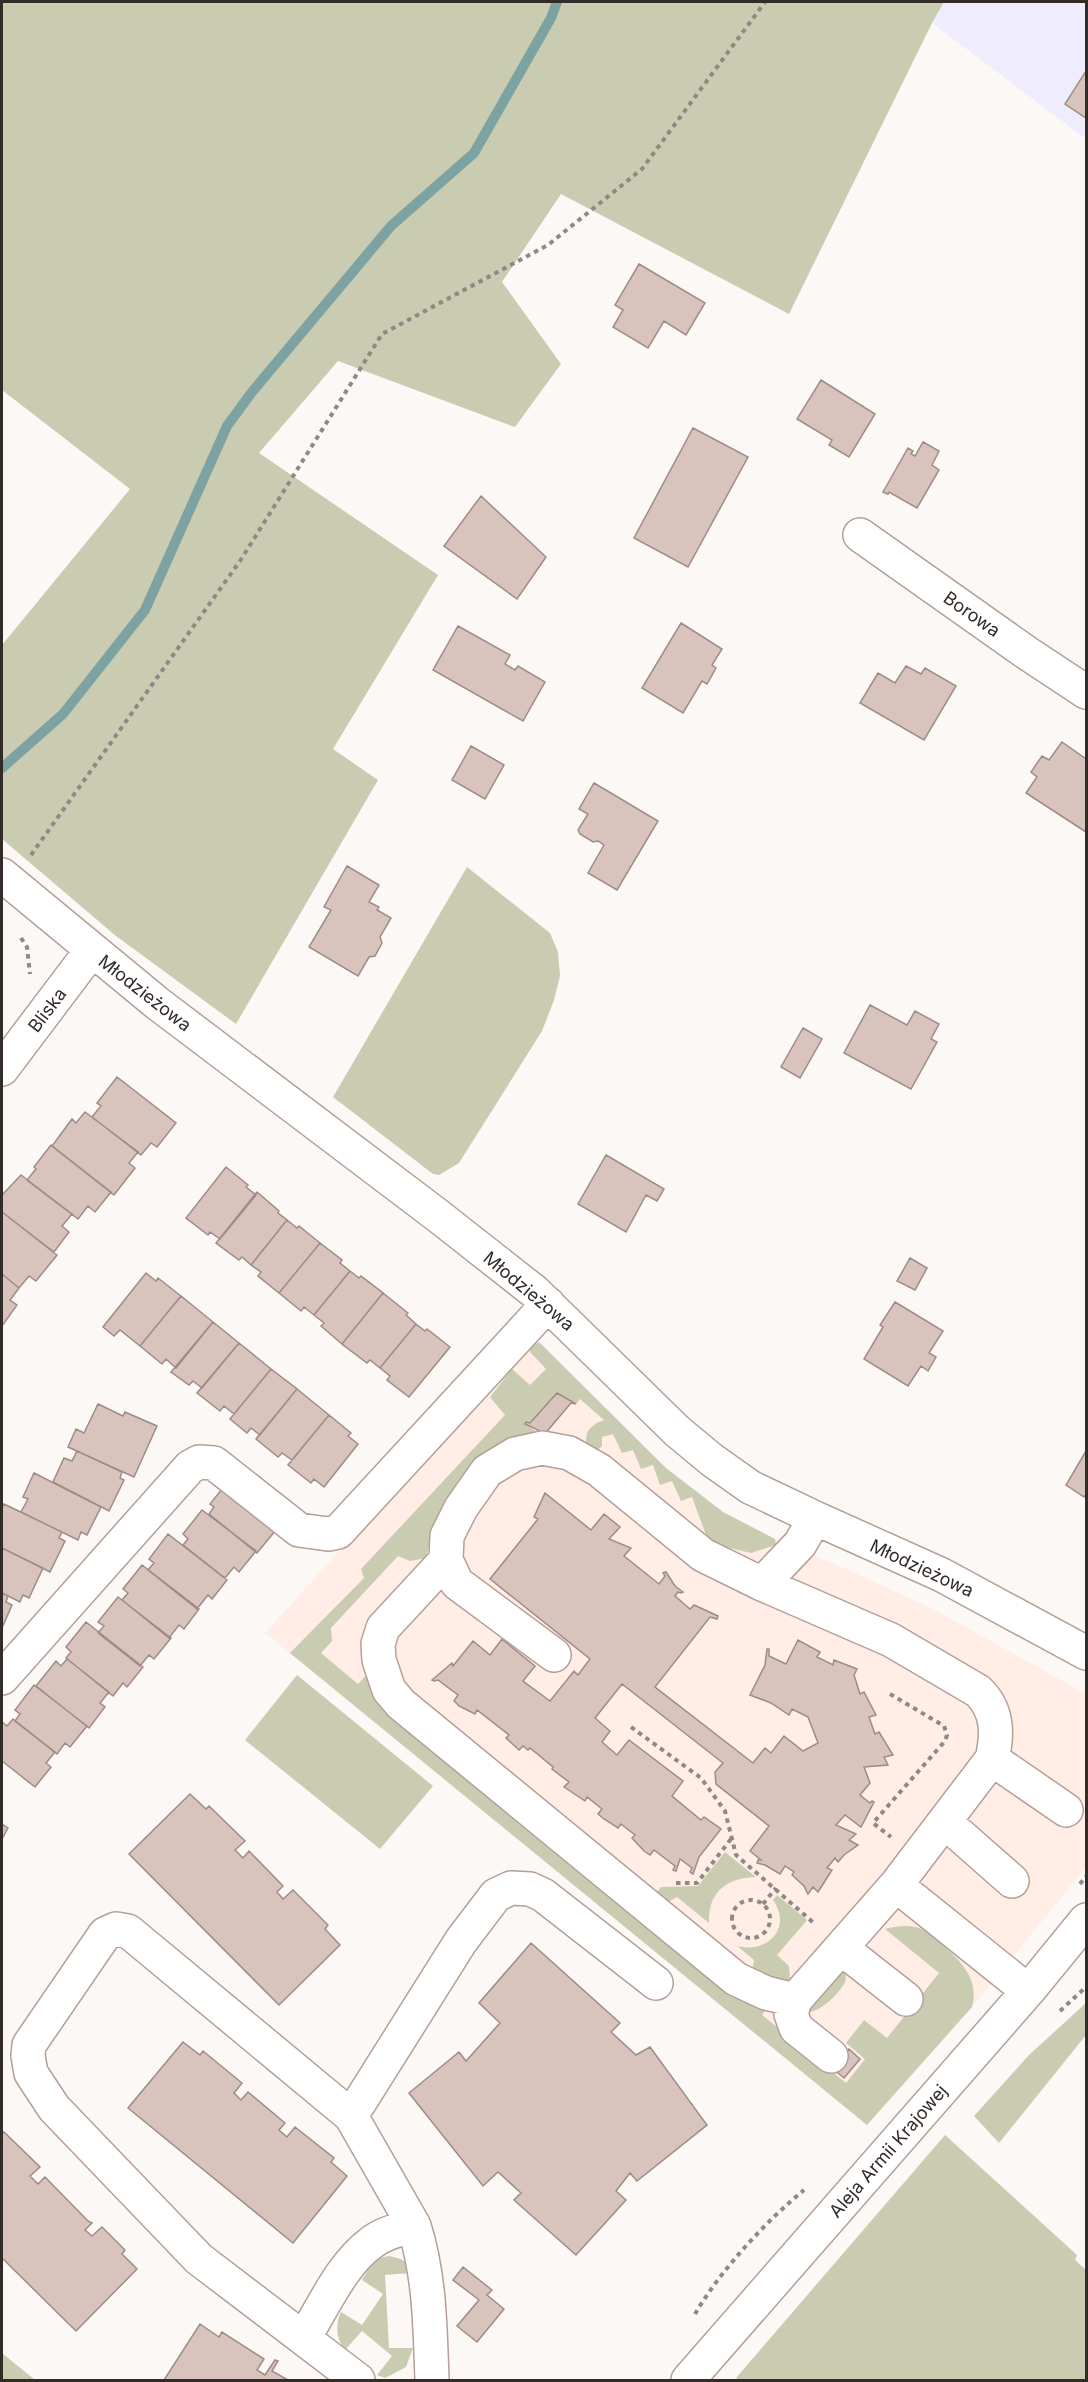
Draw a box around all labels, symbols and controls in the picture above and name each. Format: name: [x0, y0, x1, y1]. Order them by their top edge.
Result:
street label: Borowa: [940, 587, 1004, 641]
street label: Młodzieżowa: [94, 950, 196, 1036]
street label: Bliska: [24, 984, 70, 1036]
street label: Młodzieżowa: [479, 1247, 579, 1335]
street label: Młodzieżowa: [867, 1535, 977, 1601]
street label: Aleja Armii Krajowej: [825, 2080, 951, 2222]

